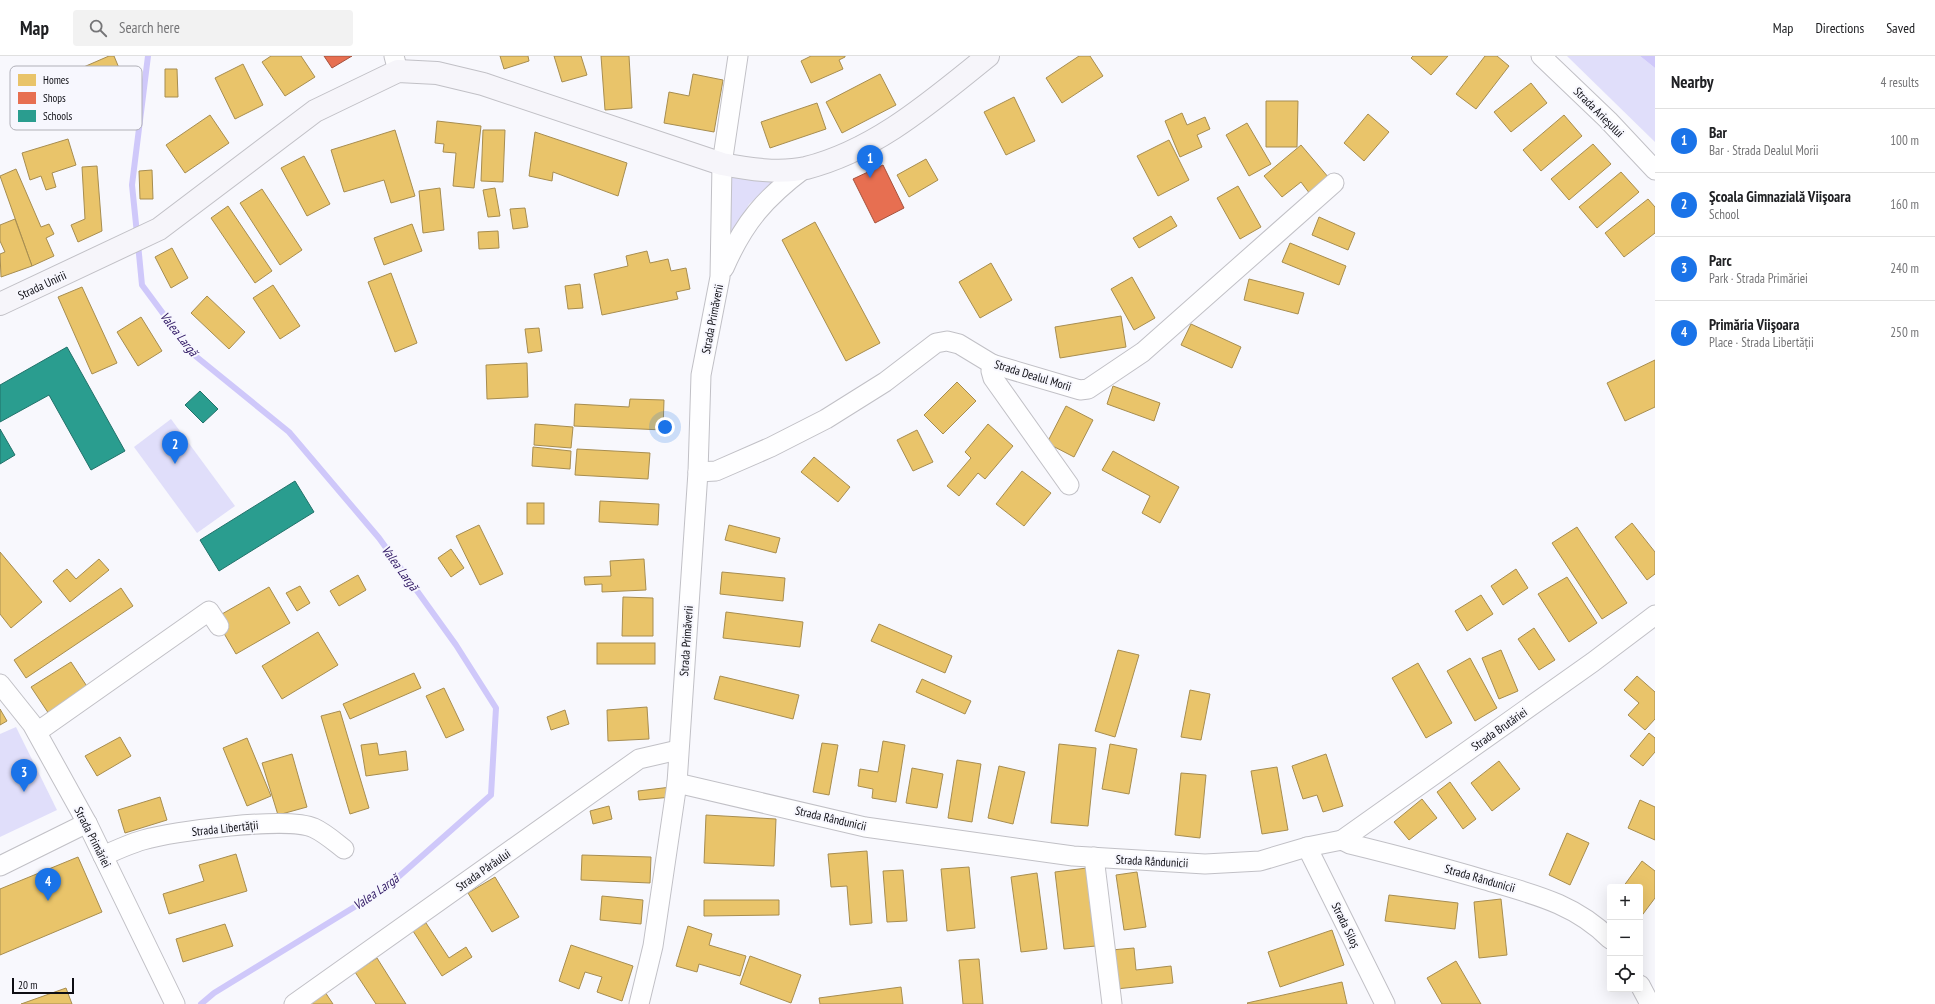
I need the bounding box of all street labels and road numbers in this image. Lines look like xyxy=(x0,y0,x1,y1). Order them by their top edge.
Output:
street label: Strada Arieșului xyxy=(1571,84,1627,140)
street label: Strada Unirii xyxy=(15,267,69,303)
street label: Strada Primăverii xyxy=(698,283,726,355)
street label: Strada Dealul Morii xyxy=(993,356,1073,394)
street label: Strada Primăverii xyxy=(676,605,696,677)
street label: Strada Brutăriei xyxy=(1468,704,1530,754)
street label: Strada Rândunicii xyxy=(794,803,868,833)
street label: Strada Primăriei xyxy=(71,804,115,870)
street label: Strada Libertății xyxy=(191,817,259,839)
street label: Strada Pârâului xyxy=(453,846,513,894)
street label: Strada Rândunicii xyxy=(1115,852,1189,870)
street label: Strada Rândunicii xyxy=(1443,861,1517,895)
street label: Strada Siloș xyxy=(1329,900,1363,950)

